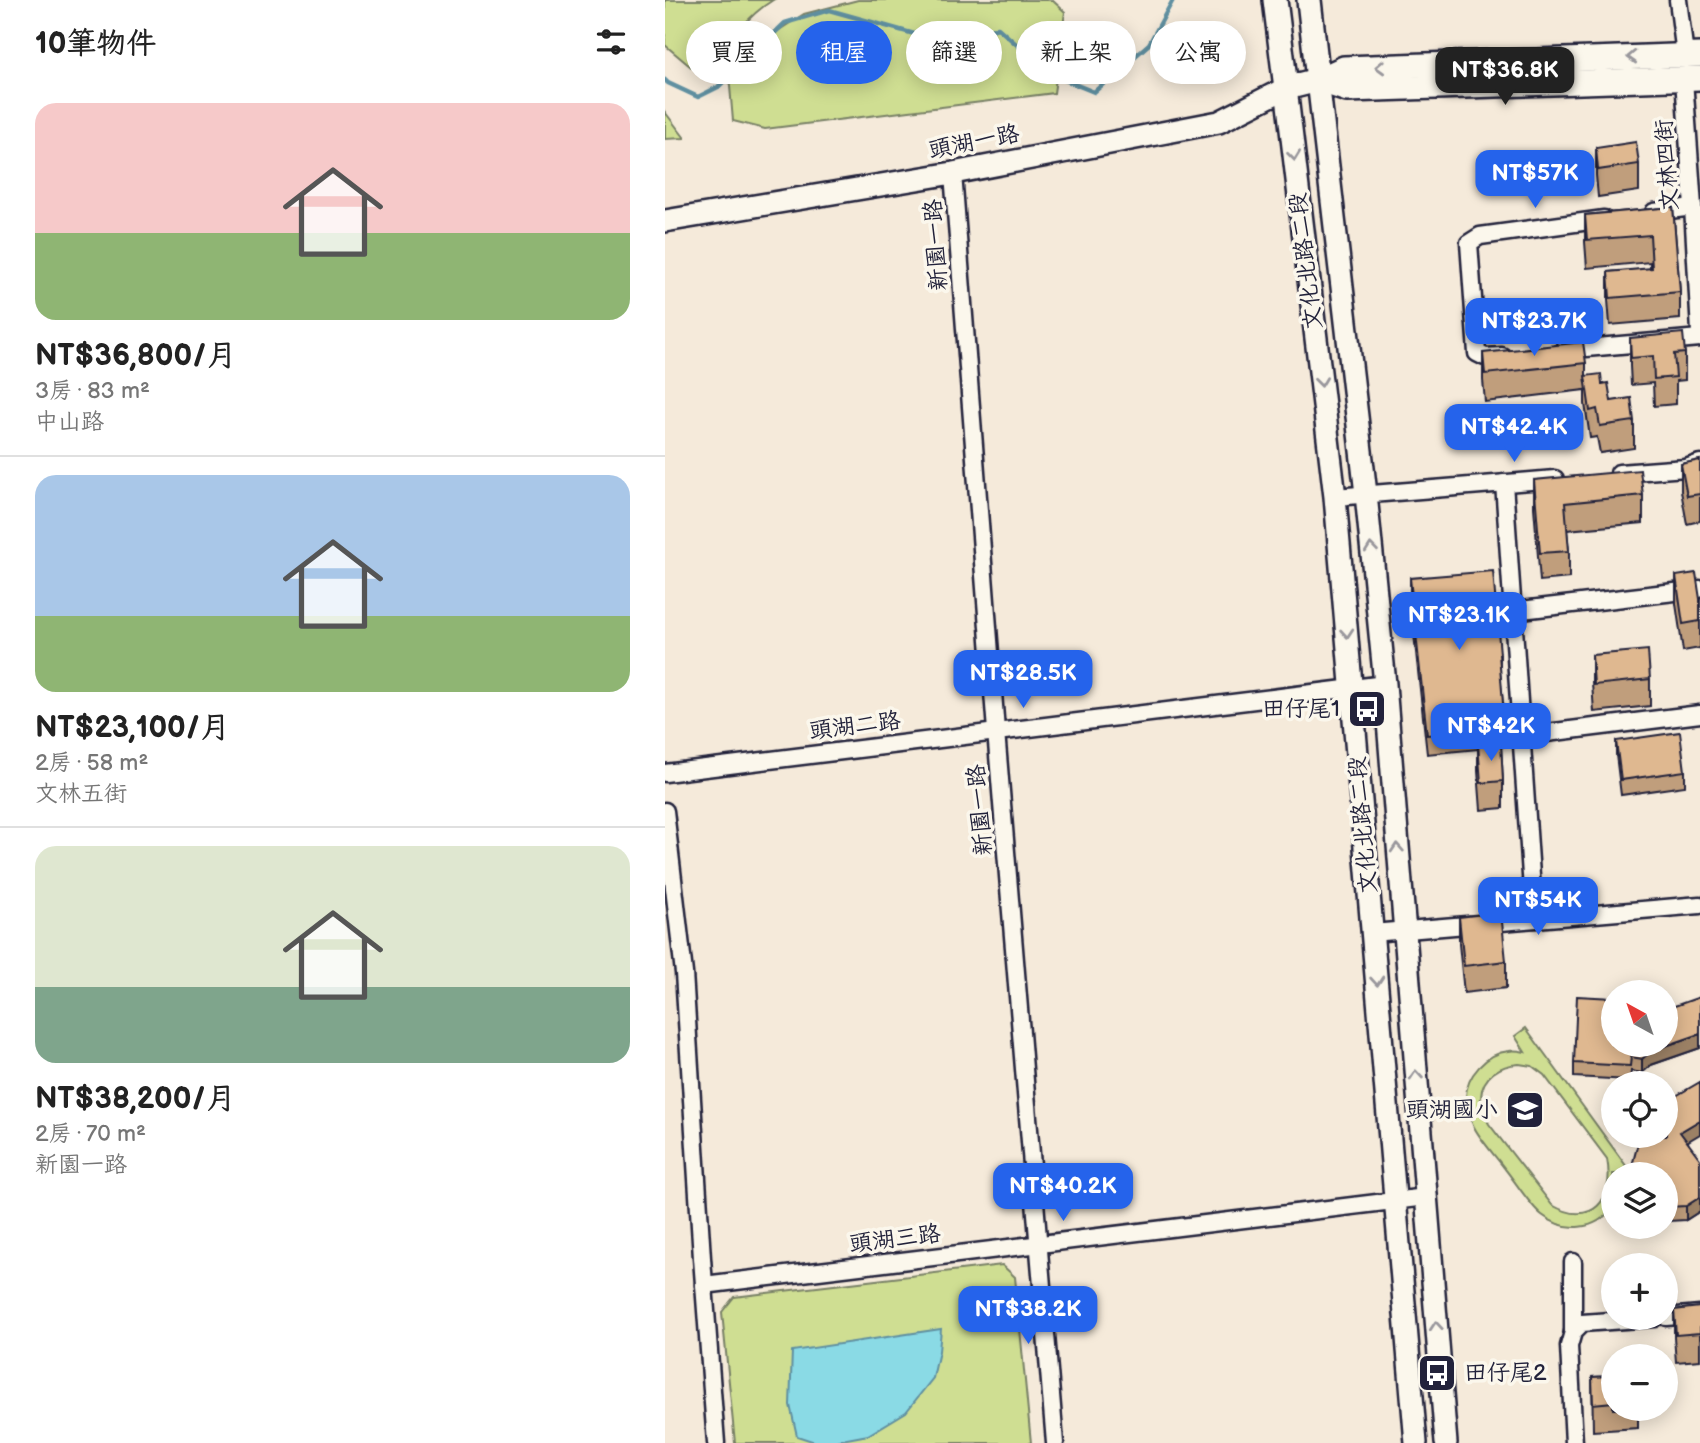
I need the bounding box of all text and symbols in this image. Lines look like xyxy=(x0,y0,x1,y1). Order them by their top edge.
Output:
chip: 買屋 xyxy=(686,21,782,84)
chip: 租屋 xyxy=(796,21,892,84)
chip: 篩選 xyxy=(906,21,1002,84)
chip: 新上架 xyxy=(1016,21,1136,84)
chip: 公寓 xyxy=(1150,21,1246,84)
icon: filters xyxy=(592,23,630,61)
text: 10筆物件 xyxy=(35,26,156,62)
pin: NT$36.8K xyxy=(1433,48,1577,107)
one-way arrow xyxy=(1626,50,1637,65)
text: NT$36.8K xyxy=(1451,56,1559,84)
one-way arrow xyxy=(1374,59,1385,74)
street label: 文林四街 xyxy=(1650,118,1684,212)
street label: 頭湖一路 xyxy=(926,119,1022,165)
icon: home xyxy=(270,149,396,275)
one-way arrow xyxy=(1286,150,1301,162)
pin: NT$57K xyxy=(1478,150,1592,210)
text: NT$57K xyxy=(1491,159,1579,187)
street label: 文化北路二段 xyxy=(1284,191,1328,331)
street label: 新園一路 xyxy=(919,198,953,292)
pin: NT$23.7K xyxy=(1462,298,1606,358)
text: NT$23.7K xyxy=(1481,307,1587,335)
text: NT$36,800/月 xyxy=(35,338,236,374)
one-way arrow xyxy=(1313,376,1328,388)
text: 3房 · 83 m² xyxy=(35,377,150,405)
pin: NT$42.4K xyxy=(1442,405,1586,464)
text: 中山路 xyxy=(35,408,104,436)
text: NT$42.4K xyxy=(1460,413,1568,441)
icon: home xyxy=(270,521,396,647)
one-way arrow xyxy=(1364,543,1379,554)
pin: NT$23.1K xyxy=(1387,592,1531,652)
text: NT$23.1K xyxy=(1408,601,1510,629)
one-way arrow xyxy=(1339,627,1354,638)
pin: NT$28.5K xyxy=(951,650,1095,710)
text: NT$28.5K xyxy=(969,659,1077,687)
bus stop icon: 田仔尾1 xyxy=(1346,688,1388,730)
place label: 田仔尾1 xyxy=(1262,695,1340,723)
pin: NT$42K xyxy=(1434,704,1548,763)
street label: 頭湖二路 xyxy=(808,706,902,746)
text: NT$23,100/月 xyxy=(35,710,230,746)
text: NT$42K xyxy=(1447,712,1535,740)
text: 2房 · 58 m² xyxy=(35,749,148,777)
street label: 文化北路二段 xyxy=(1343,755,1383,895)
street label: 新園一路 xyxy=(962,763,998,857)
text: 文林五街 xyxy=(35,780,127,808)
one-way arrow xyxy=(1390,842,1405,853)
pin: NT$54K xyxy=(1481,878,1595,937)
text: NT$54K xyxy=(1494,886,1582,914)
icon: home xyxy=(270,892,396,1018)
one-way arrow xyxy=(1369,976,1384,987)
north arrow xyxy=(1601,980,1678,1057)
map controls xyxy=(1601,980,1678,1421)
one-way arrow xyxy=(1409,1069,1424,1080)
button: locate xyxy=(1601,1071,1678,1148)
text: NT$38,200/月 xyxy=(35,1081,236,1117)
school or university icon: 頭湖國小 xyxy=(1504,1089,1546,1131)
place label: 頭湖國小 xyxy=(1406,1096,1498,1124)
text: 2房 · 70 m² xyxy=(35,1120,146,1148)
text: 新園一路 xyxy=(35,1151,127,1179)
button: layers xyxy=(1601,1162,1678,1239)
pin: NT$40.2K xyxy=(991,1164,1135,1223)
text: NT$40.2K xyxy=(1009,1172,1117,1200)
street label: 頭湖三路 xyxy=(848,1219,942,1259)
button: + xyxy=(1601,1253,1678,1330)
pin: NT$38.2K xyxy=(956,1286,1100,1346)
text: NT$38.2K xyxy=(974,1295,1082,1323)
one-way arrow xyxy=(1429,1320,1444,1331)
button: − xyxy=(1601,1344,1678,1421)
bus stop icon: 田仔尾2 xyxy=(1416,1352,1458,1394)
place label: 田仔尾2 xyxy=(1464,1359,1547,1387)

